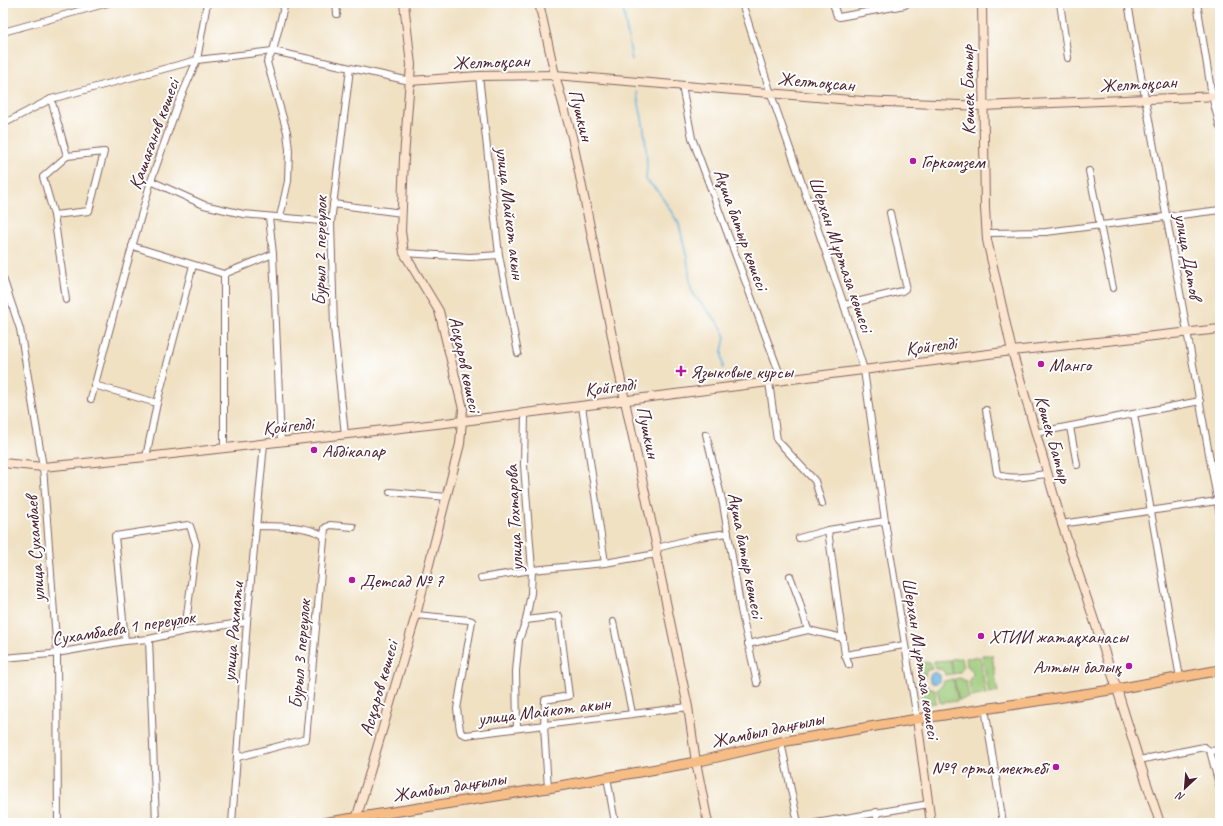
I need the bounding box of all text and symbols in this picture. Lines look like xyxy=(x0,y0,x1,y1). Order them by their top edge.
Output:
street label: Көшек Батыр xyxy=(955,44,981,135)
street label: Желтоқсан xyxy=(452,49,531,75)
street label: Желтоқсан xyxy=(777,67,857,97)
street label: Желтоқсан xyxy=(1099,70,1178,98)
street label: Қашағанов көшесі xyxy=(123,74,186,193)
street label: Пушкин xyxy=(563,87,599,145)
street label: улица Майкот акын xyxy=(490,144,530,282)
place label: Горкомзем xyxy=(921,150,986,174)
marker: Горкомзем xyxy=(908,156,918,166)
street label: Ақша батыр көшесі xyxy=(708,165,775,296)
street label: Шерхан Мұртаза көшесі xyxy=(803,173,880,338)
street label: Бурыл 2 переулок xyxy=(307,194,333,306)
street label: улица Датов xyxy=(1169,211,1208,305)
street label: Асқаров көшесі xyxy=(443,314,487,417)
street label: Қойгелді xyxy=(904,331,960,361)
place label: Манго xyxy=(1049,353,1093,377)
marker: Манго xyxy=(1036,359,1046,369)
place label: Языковые курсы xyxy=(690,360,795,384)
marker: Языковые курсы xyxy=(675,365,687,377)
street label: Қойгелді xyxy=(583,372,639,402)
street label: Көшек Батыр xyxy=(1029,393,1077,487)
street label: Пушкин xyxy=(631,404,665,461)
street label: Қойгелді xyxy=(262,411,317,441)
place label: Абдiкапар xyxy=(322,439,387,463)
marker: Абдiкапар xyxy=(309,445,319,455)
street label: улица Тохтарова xyxy=(499,463,529,573)
street label: Ақша батыр көшесі xyxy=(722,490,770,622)
street label: улица Сухамбаев xyxy=(19,491,51,603)
place label: Детсад № 7 xyxy=(360,569,445,593)
marker: Детсад № 7 xyxy=(347,575,357,585)
street label: Шерхан Мұртаза көшесі xyxy=(896,576,946,743)
street label: улица Рахмати xyxy=(217,579,249,684)
street label: Бурыл 3 переулок xyxy=(283,597,317,710)
street label: Сухамбаева 1 переулок xyxy=(50,605,198,651)
place label: ХТИИ жатақханасы xyxy=(989,625,1130,649)
marker: ХТИИ жатақханасы xyxy=(976,631,986,641)
street label: Асқаров көшесі xyxy=(354,636,405,738)
place label: Алтын балық xyxy=(1033,655,1122,679)
marker: Алтын балық xyxy=(1124,661,1134,671)
street label: улица Майкот акын xyxy=(475,691,613,731)
street label: Жамбыл даңғылы xyxy=(709,706,827,754)
place label: №9 орта мектебі xyxy=(931,756,1050,780)
marker: №9 орта мектебі xyxy=(1051,762,1061,772)
street label: Жамбыл даңғылы xyxy=(391,766,509,808)
north arrow xyxy=(1165,768,1205,808)
text: N xyxy=(1173,788,1187,805)

